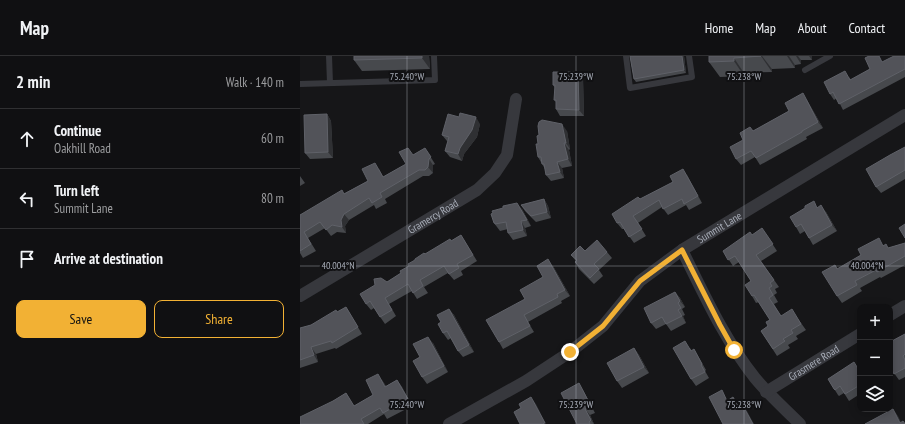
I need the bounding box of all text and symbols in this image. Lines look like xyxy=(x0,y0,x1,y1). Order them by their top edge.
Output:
text: Map xyxy=(20,16,49,40)
text: Home xyxy=(705,19,733,37)
text: Map xyxy=(755,19,776,37)
text: About xyxy=(798,19,827,37)
text: Contact xyxy=(849,19,885,37)
text: 75.240°W xyxy=(390,70,424,83)
text: 75.239°W xyxy=(559,70,593,83)
text: 75.238°W xyxy=(727,70,761,83)
text: 2 min xyxy=(16,71,50,93)
text: Walk · 140 m xyxy=(226,74,284,91)
text: Continue xyxy=(54,121,101,140)
icon: ahead xyxy=(16,128,38,150)
text: 60 m xyxy=(261,130,284,147)
text: Oakhill Road xyxy=(54,140,111,157)
text: Turn left xyxy=(54,181,99,200)
icon: left xyxy=(16,188,38,210)
text: 80 m xyxy=(261,190,284,207)
street label: Gramercy Road xyxy=(405,196,461,237)
text: Summit Lane xyxy=(54,200,113,217)
street label: Summit Lane xyxy=(694,208,745,246)
icon: arrive xyxy=(16,248,38,270)
text: Arrive at destination xyxy=(54,249,163,268)
text: 40.004°N xyxy=(321,259,355,272)
text: 40.004°N xyxy=(850,259,884,272)
button: Save xyxy=(16,300,146,338)
button: Share xyxy=(154,300,284,338)
map controls xyxy=(857,304,893,412)
button: + xyxy=(857,304,893,340)
button: − xyxy=(857,340,893,376)
route start xyxy=(725,341,743,359)
street label: Grasmere Road xyxy=(786,342,842,384)
route end xyxy=(561,343,579,361)
button: layers xyxy=(857,376,893,412)
text: 75.240°W xyxy=(390,398,424,411)
text: 75.239°W xyxy=(559,398,593,411)
text: 75.238°W xyxy=(727,398,761,411)

